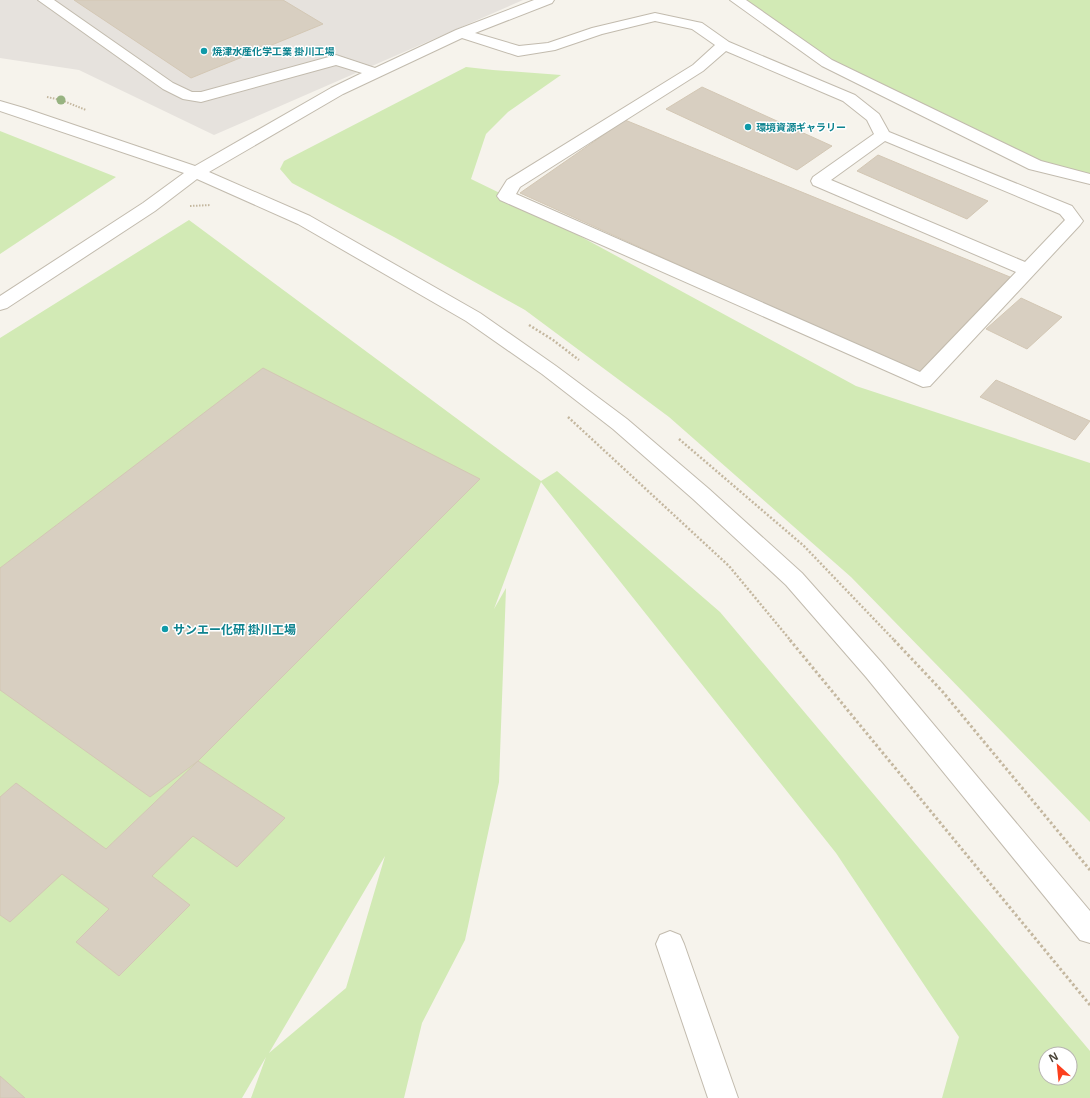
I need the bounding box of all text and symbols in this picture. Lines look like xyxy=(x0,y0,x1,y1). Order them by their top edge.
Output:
place label: 焼津水産化学工業 掛川工場 xyxy=(212,44,335,58)
marker: 焼津水産化学工業 掛川工場 xyxy=(199,46,209,56)
place label: 環境資源ギャラリー xyxy=(756,120,846,134)
marker: 環境資源ギャラリー xyxy=(743,122,753,132)
place label: サンエー化研 掛川工場 xyxy=(173,621,296,638)
marker: サンエー化研 掛川工場 xyxy=(160,624,170,634)
north arrow xyxy=(1038,1046,1078,1086)
text: N xyxy=(1046,1048,1061,1065)

